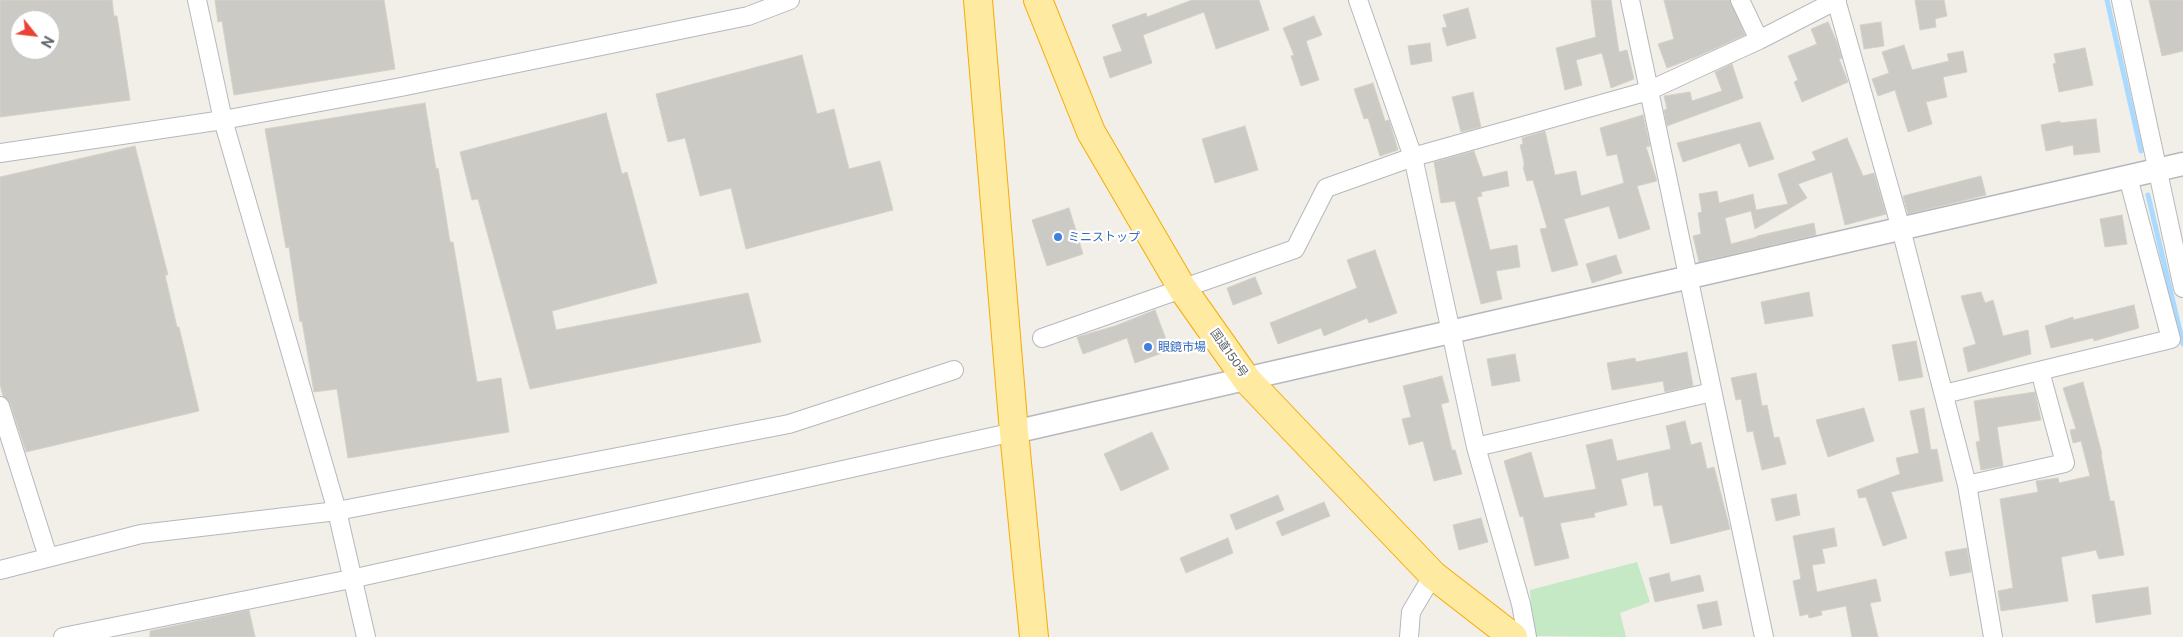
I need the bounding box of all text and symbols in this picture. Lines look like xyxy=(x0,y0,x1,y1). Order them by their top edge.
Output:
north arrow xyxy=(10,10,60,60)
text: N xyxy=(38,33,57,50)
place label: ミニストップ xyxy=(1068,230,1140,244)
marker: ミニストップ xyxy=(1052,231,1064,243)
street label: 国道150号 xyxy=(1207,326,1251,380)
place label: 眼鏡市場 xyxy=(1158,340,1206,354)
marker: 眼鏡市場 xyxy=(1142,341,1154,353)

